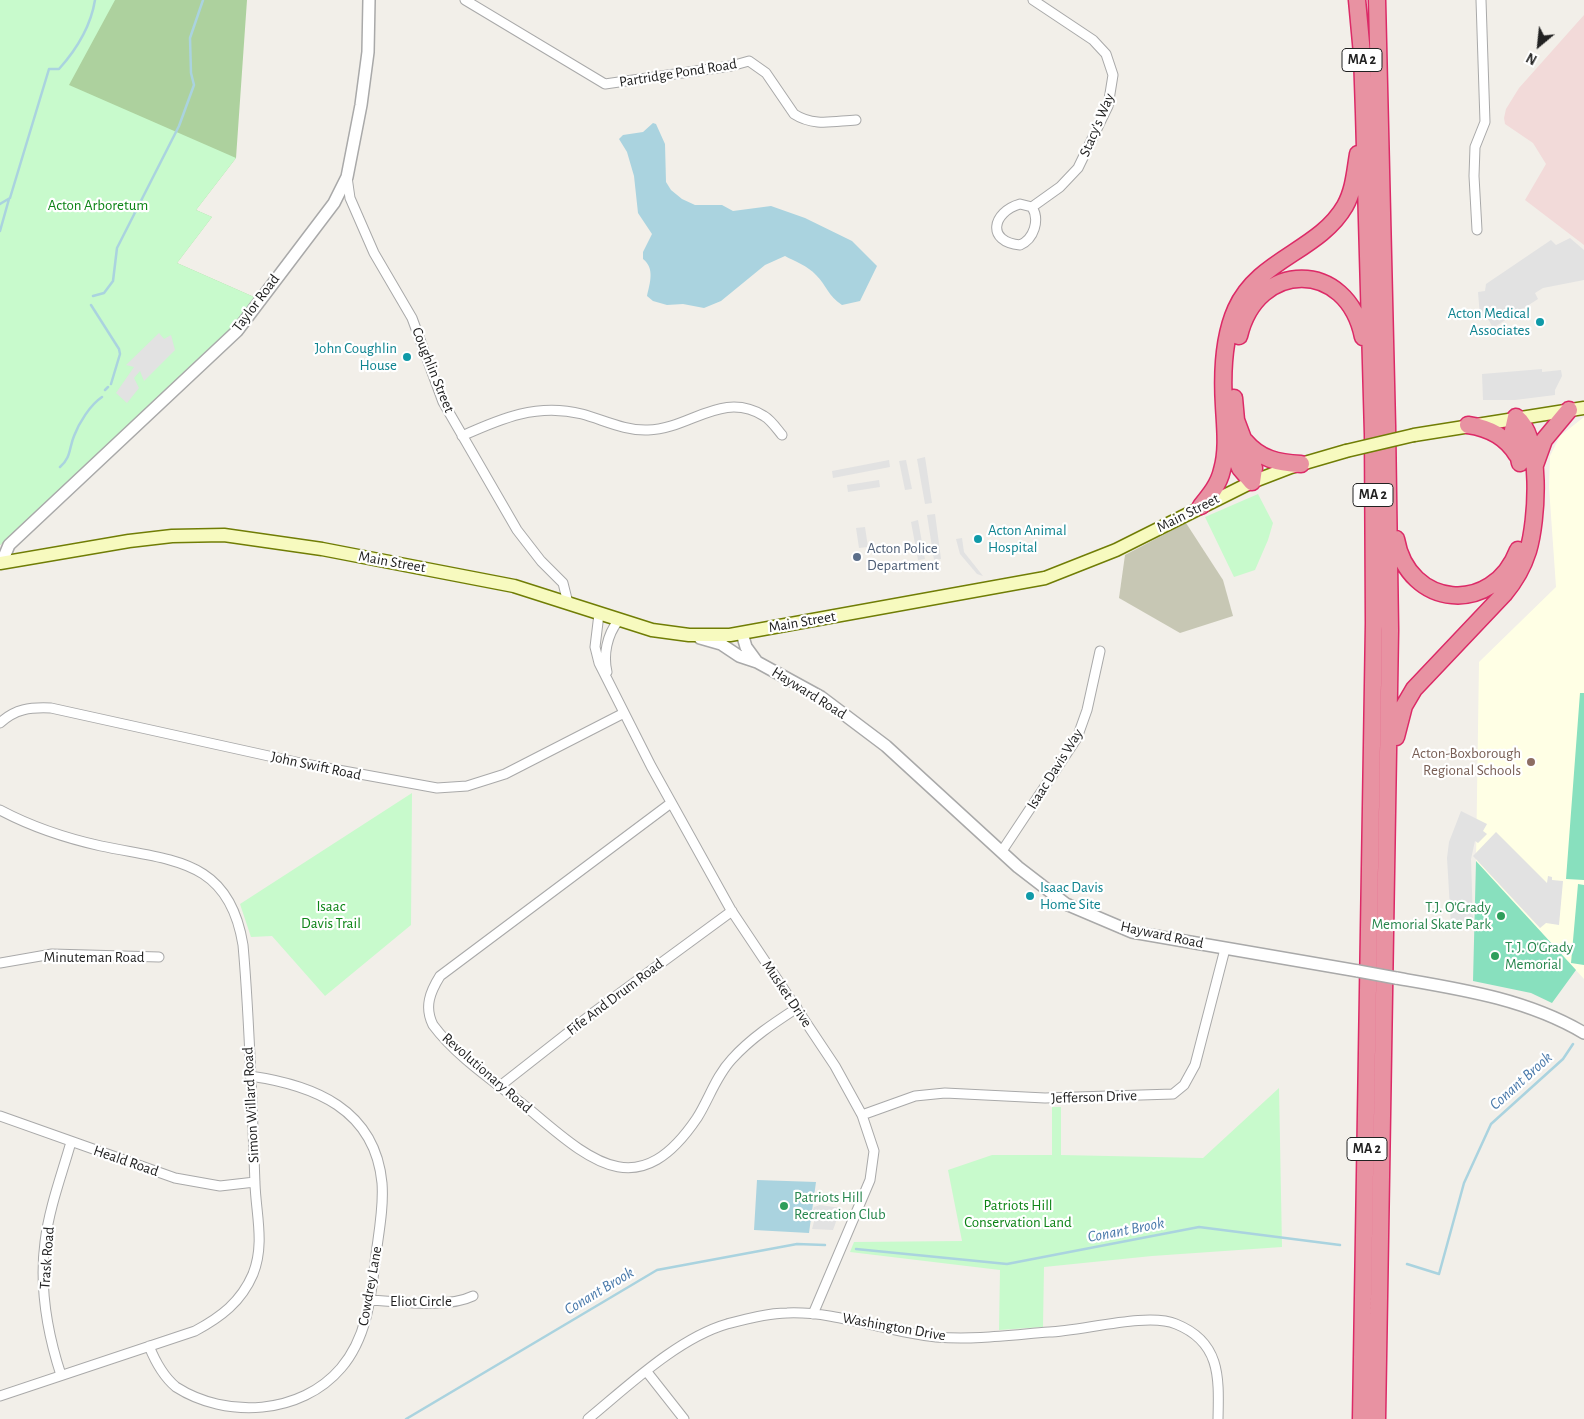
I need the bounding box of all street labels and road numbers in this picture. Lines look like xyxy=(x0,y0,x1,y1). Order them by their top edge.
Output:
road number: MA 2 xyxy=(1342,48,1382,72)
street label: Partridge Pond Road xyxy=(618,55,738,91)
street label: Stacy's Way xyxy=(1076,91,1118,159)
street label: Taylor Road xyxy=(228,271,284,335)
street label: Coughlin Street xyxy=(408,325,458,415)
road number: MA 2 xyxy=(1353,484,1393,506)
street label: Main Street xyxy=(1154,490,1222,536)
street label: Main Street xyxy=(357,547,427,577)
street label: Main Street xyxy=(767,607,837,637)
street label: Hayward Road xyxy=(768,663,850,723)
street label: Isaac Davis Way xyxy=(1023,725,1087,813)
street label: John Swift Road xyxy=(269,748,363,784)
street label: Hayward Road xyxy=(1119,917,1205,953)
street label: Minuteman Road xyxy=(43,948,145,966)
street label: Fife And Drum Road xyxy=(563,955,667,1039)
street label: Musket Drive xyxy=(758,957,816,1031)
street label: Revolutionary Road xyxy=(438,1029,536,1117)
street label: Simon Willard Road xyxy=(239,1046,263,1164)
street label: Jefferson Drive xyxy=(1051,1087,1137,1107)
road number: MA 2 xyxy=(1347,1138,1387,1160)
street label: Heald Road xyxy=(91,1141,161,1181)
street label: Trask Road xyxy=(36,1226,58,1290)
street label: Cowdrey Lane xyxy=(354,1245,386,1327)
street label: Eliot Circle xyxy=(390,1292,452,1310)
street label: Washington Drive xyxy=(841,1309,947,1345)

